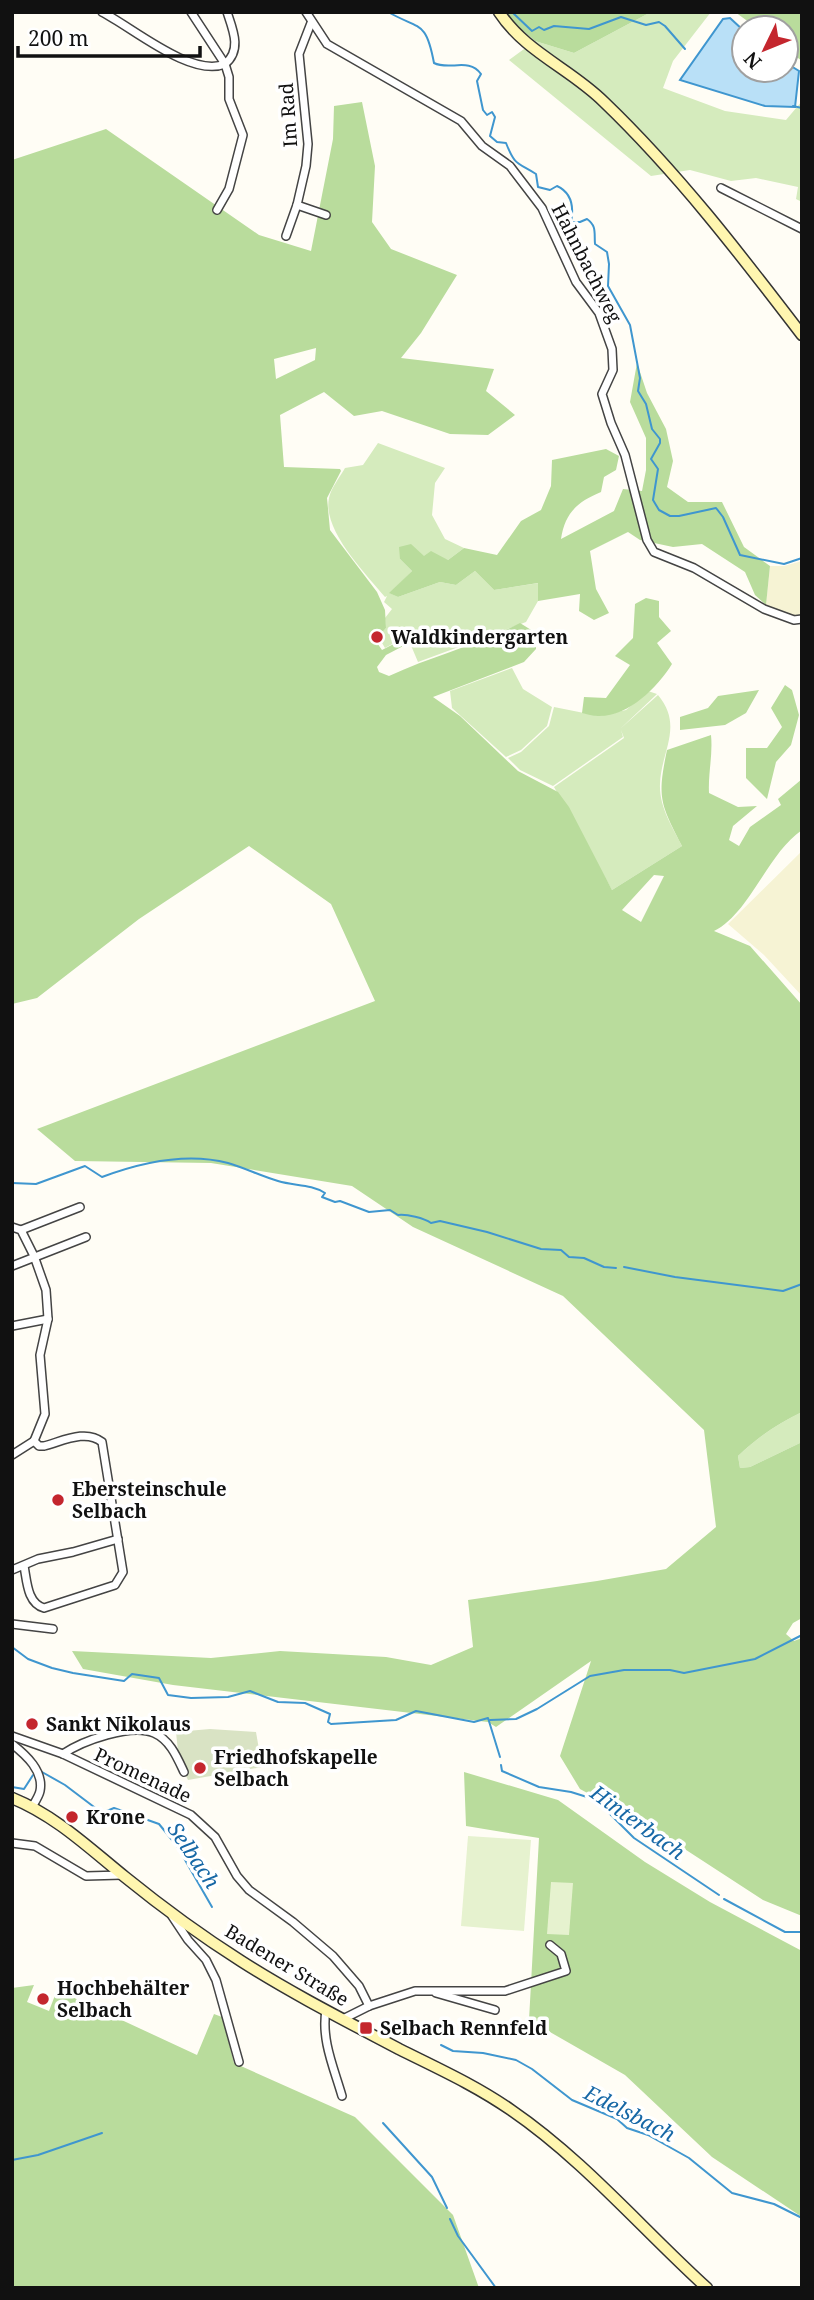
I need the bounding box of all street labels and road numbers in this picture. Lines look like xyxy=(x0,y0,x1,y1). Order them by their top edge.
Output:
street label: Im Rad xyxy=(273,81,303,148)
street label: Hahnbachweg xyxy=(546,199,628,327)
street label: Promenade xyxy=(90,1741,196,1809)
street label: Badener Straße xyxy=(220,1918,354,2012)

